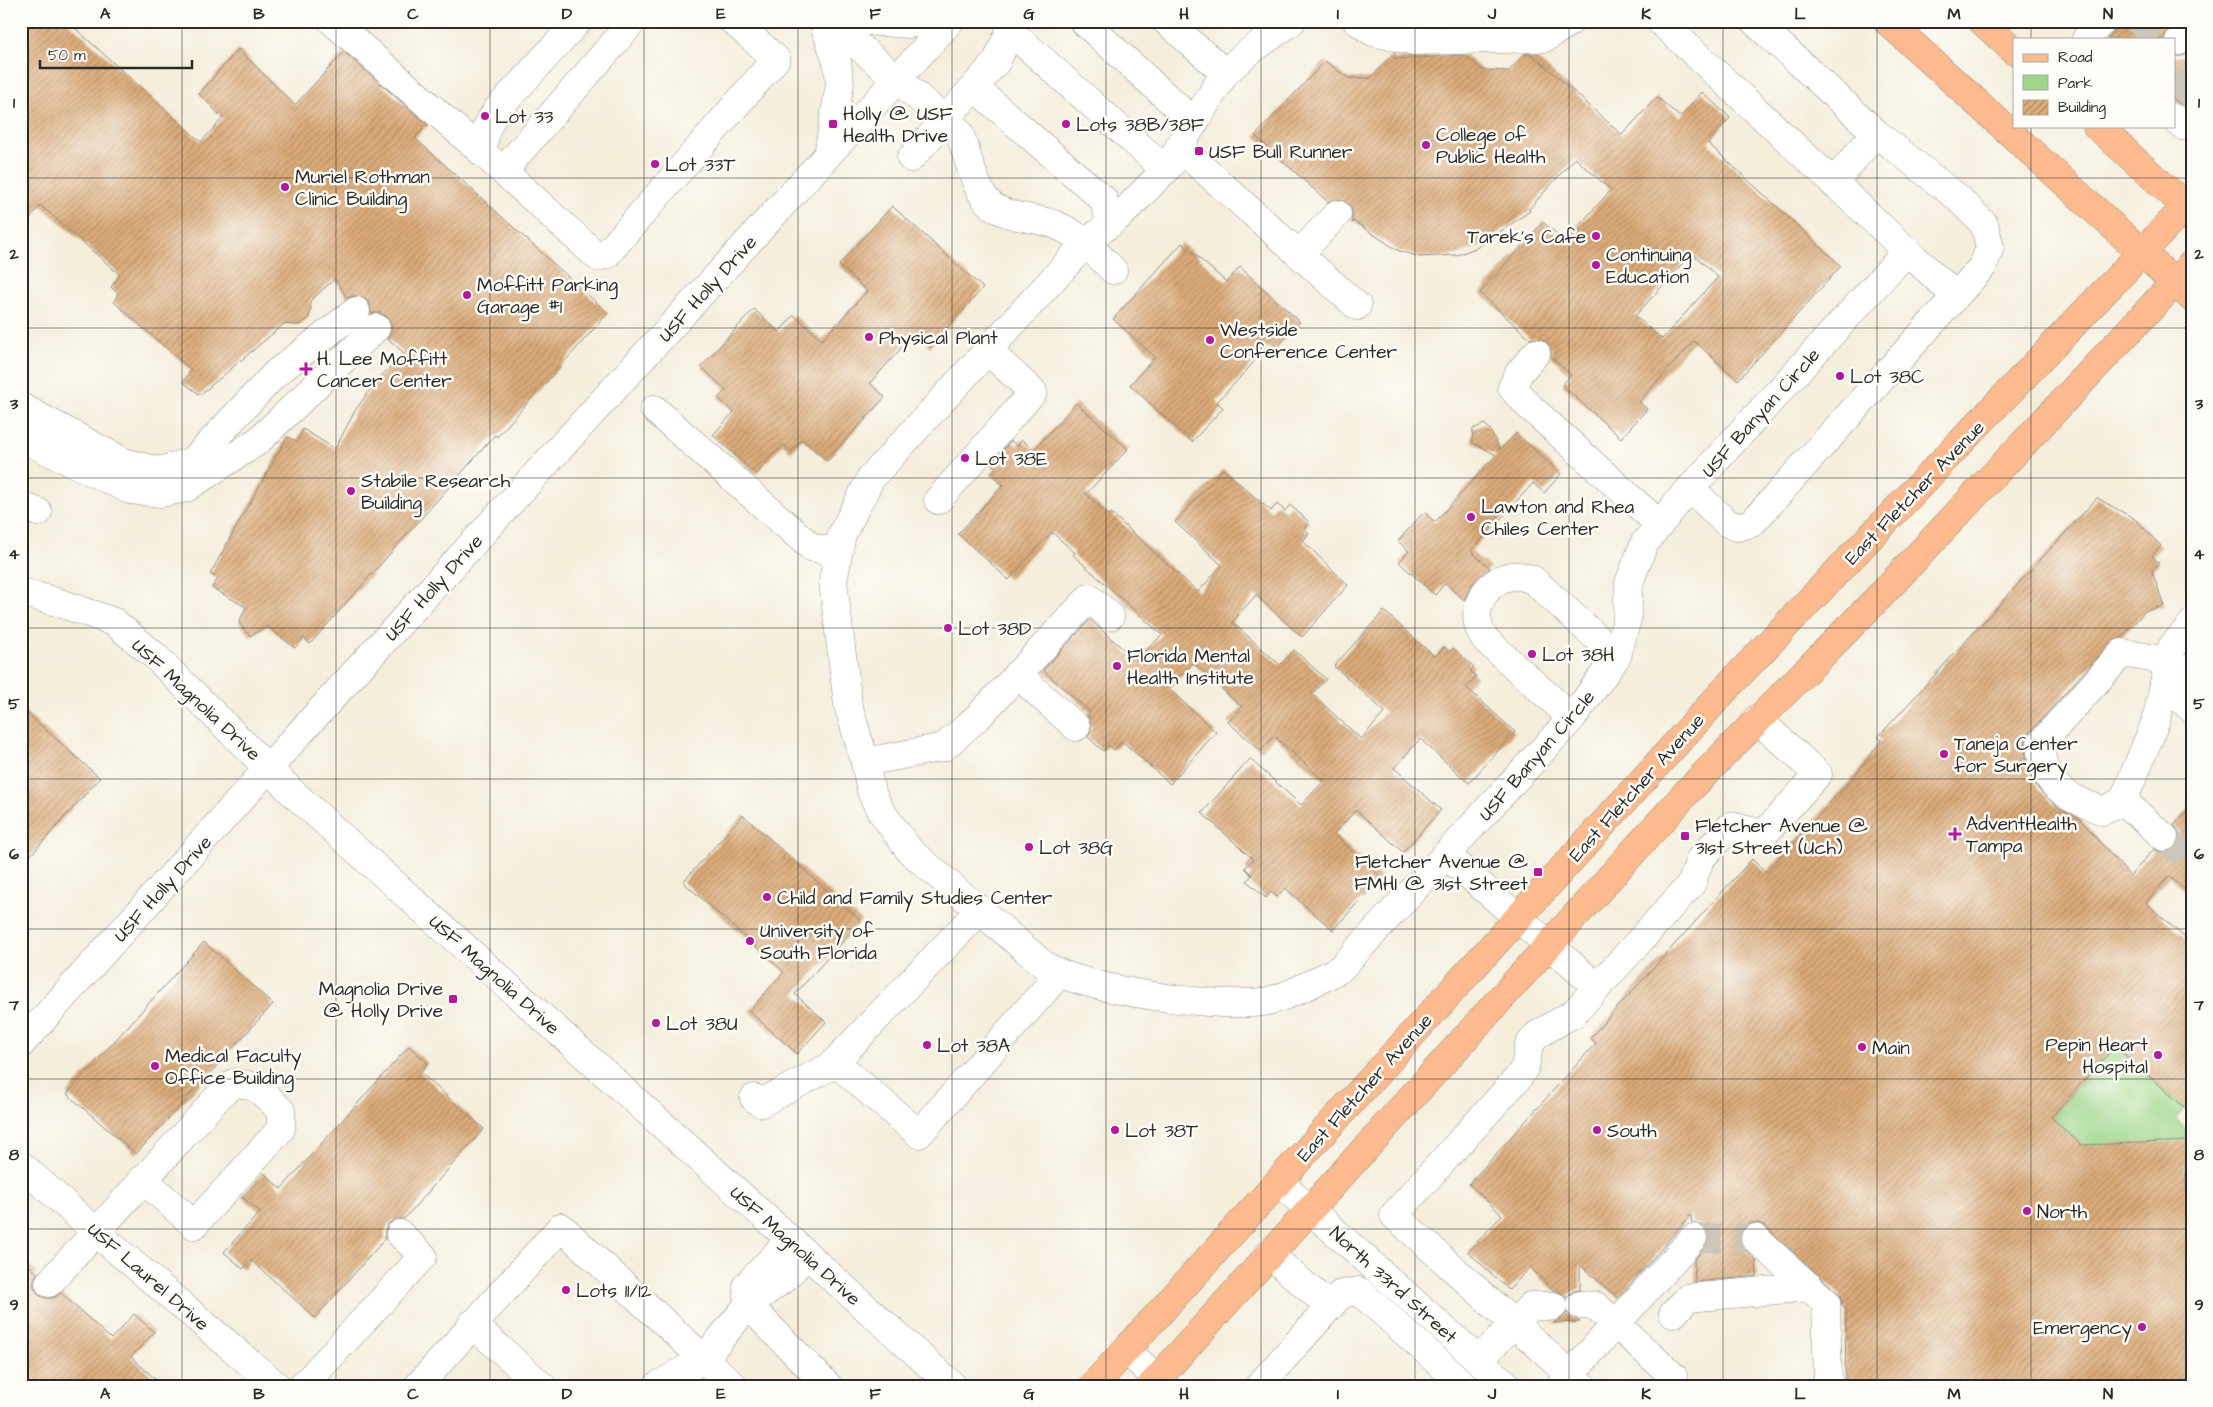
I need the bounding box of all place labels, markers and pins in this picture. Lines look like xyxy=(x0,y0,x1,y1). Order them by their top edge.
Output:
place label: Holly @ USF Health Drive xyxy=(843,101,953,150)
place label: Lot 33 xyxy=(495,104,554,131)
marker: Lot 33 xyxy=(479,110,491,122)
place label: Lots 38B/38F xyxy=(1076,112,1204,139)
marker: Holly @ USF Health Drive xyxy=(827,118,839,130)
marker: Lots 38B/38F xyxy=(1060,118,1072,130)
place label: College of Public Health xyxy=(1436,122,1546,171)
place label: USF Bull Runner xyxy=(1209,139,1353,166)
marker: College of Public Health xyxy=(1420,139,1432,151)
marker: USF Bull Runner xyxy=(1193,145,1205,157)
place label: Lot 33T xyxy=(665,152,735,179)
marker: Lot 33T xyxy=(649,158,661,170)
place label: Muriel Rothman Clinic Building xyxy=(295,164,430,214)
marker: Muriel Rothman Clinic Building xyxy=(279,181,291,193)
place label: Tarek's Cafe xyxy=(1467,224,1586,251)
marker: Tarek's Cafe xyxy=(1590,230,1602,242)
place label: Continuing Education xyxy=(1606,242,1692,291)
marker: Continuing Education xyxy=(1590,259,1602,271)
place label: Moffitt Parking Garage #1 xyxy=(477,272,618,322)
marker: Moffitt Parking Garage #1 xyxy=(461,289,473,301)
place label: Westside Conference Center xyxy=(1220,317,1398,366)
place label: Physical Plant xyxy=(879,325,998,353)
marker: Physical Plant xyxy=(863,331,875,343)
marker: Westside Conference Center xyxy=(1204,334,1216,346)
place label: H. Lee Moffitt Cancer Center xyxy=(317,346,452,395)
marker: H. Lee Moffitt Cancer Center xyxy=(299,362,313,376)
place label: Lot 38C xyxy=(1850,364,1925,391)
marker: Lot 38C xyxy=(1834,370,1846,382)
place label: Lot 38E xyxy=(975,446,1047,473)
marker: Lot 38E xyxy=(959,452,971,464)
place label: Stabile Research Building xyxy=(361,468,511,518)
marker: Stabile Research Building xyxy=(345,485,357,497)
place label: Lawton and Rhea Chiles Center xyxy=(1481,494,1634,543)
marker: Lawton and Rhea Chiles Center xyxy=(1465,511,1477,523)
place label: Lot 38D xyxy=(958,616,1031,643)
marker: Lot 38D xyxy=(942,622,954,634)
place label: Lot 38H xyxy=(1542,642,1615,669)
place label: Florida Mental Health Institute xyxy=(1127,643,1254,692)
marker: Lot 38H xyxy=(1526,648,1538,660)
marker: Florida Mental Health Institute xyxy=(1111,660,1123,672)
place label: Taneja Center for Surgery xyxy=(1954,731,2078,781)
marker: Taneja Center for Surgery xyxy=(1938,748,1950,760)
place label: AdventHealth Tampa xyxy=(1966,811,2077,860)
place label: Fletcher Avenue @ 31st Street (Uch) xyxy=(1695,813,1868,862)
marker: AdventHealth Tampa xyxy=(1948,827,1962,841)
marker: Fletcher Avenue @ 31st Street (Uch) xyxy=(1679,830,1691,842)
place label: Lot 38G xyxy=(1039,835,1113,862)
marker: Lot 38G xyxy=(1023,841,1035,853)
place label: Fletcher Avenue @ FMHI @ 31st Street xyxy=(1354,849,1528,898)
marker: Fletcher Avenue @ FMHI @ 31st Street xyxy=(1532,866,1544,878)
place label: Child and Family Studies Center xyxy=(777,885,1053,913)
marker: Child and Family Studies Center xyxy=(761,891,773,903)
place label: University of South Florida xyxy=(760,918,877,967)
marker: University of South Florida xyxy=(744,935,756,947)
place label: Magnolia Drive @ Holly Drive xyxy=(319,976,443,1026)
marker: Magnolia Drive @ Holly Drive xyxy=(447,993,459,1005)
place label: Lot 38U xyxy=(666,1011,738,1038)
marker: Lot 38U xyxy=(650,1017,662,1029)
place label: Pepin Heart Hospital xyxy=(2045,1032,2148,1081)
place label: Lot 38A xyxy=(937,1033,1010,1060)
place label: Main xyxy=(1872,1035,1910,1062)
marker: Lot 38A xyxy=(921,1039,933,1051)
marker: Main xyxy=(1856,1041,1868,1053)
place label: Medical Faculty Office Building xyxy=(165,1043,302,1093)
marker: Pepin Heart Hospital xyxy=(2152,1049,2164,1061)
marker: Medical Faculty Office Building xyxy=(149,1060,161,1072)
place label: Lot 38T xyxy=(1125,1118,1198,1145)
place label: South xyxy=(1607,1118,1657,1145)
marker: Lot 38T xyxy=(1109,1124,1121,1136)
marker: South xyxy=(1591,1124,1603,1136)
place label: North xyxy=(2037,1199,2088,1226)
marker: North xyxy=(2021,1205,2033,1217)
place label: Lots 11/12 xyxy=(576,1278,652,1305)
marker: Lots 11/12 xyxy=(560,1284,572,1296)
place label: Emergency xyxy=(2033,1315,2133,1343)
marker: Emergency xyxy=(2136,1321,2148,1333)

